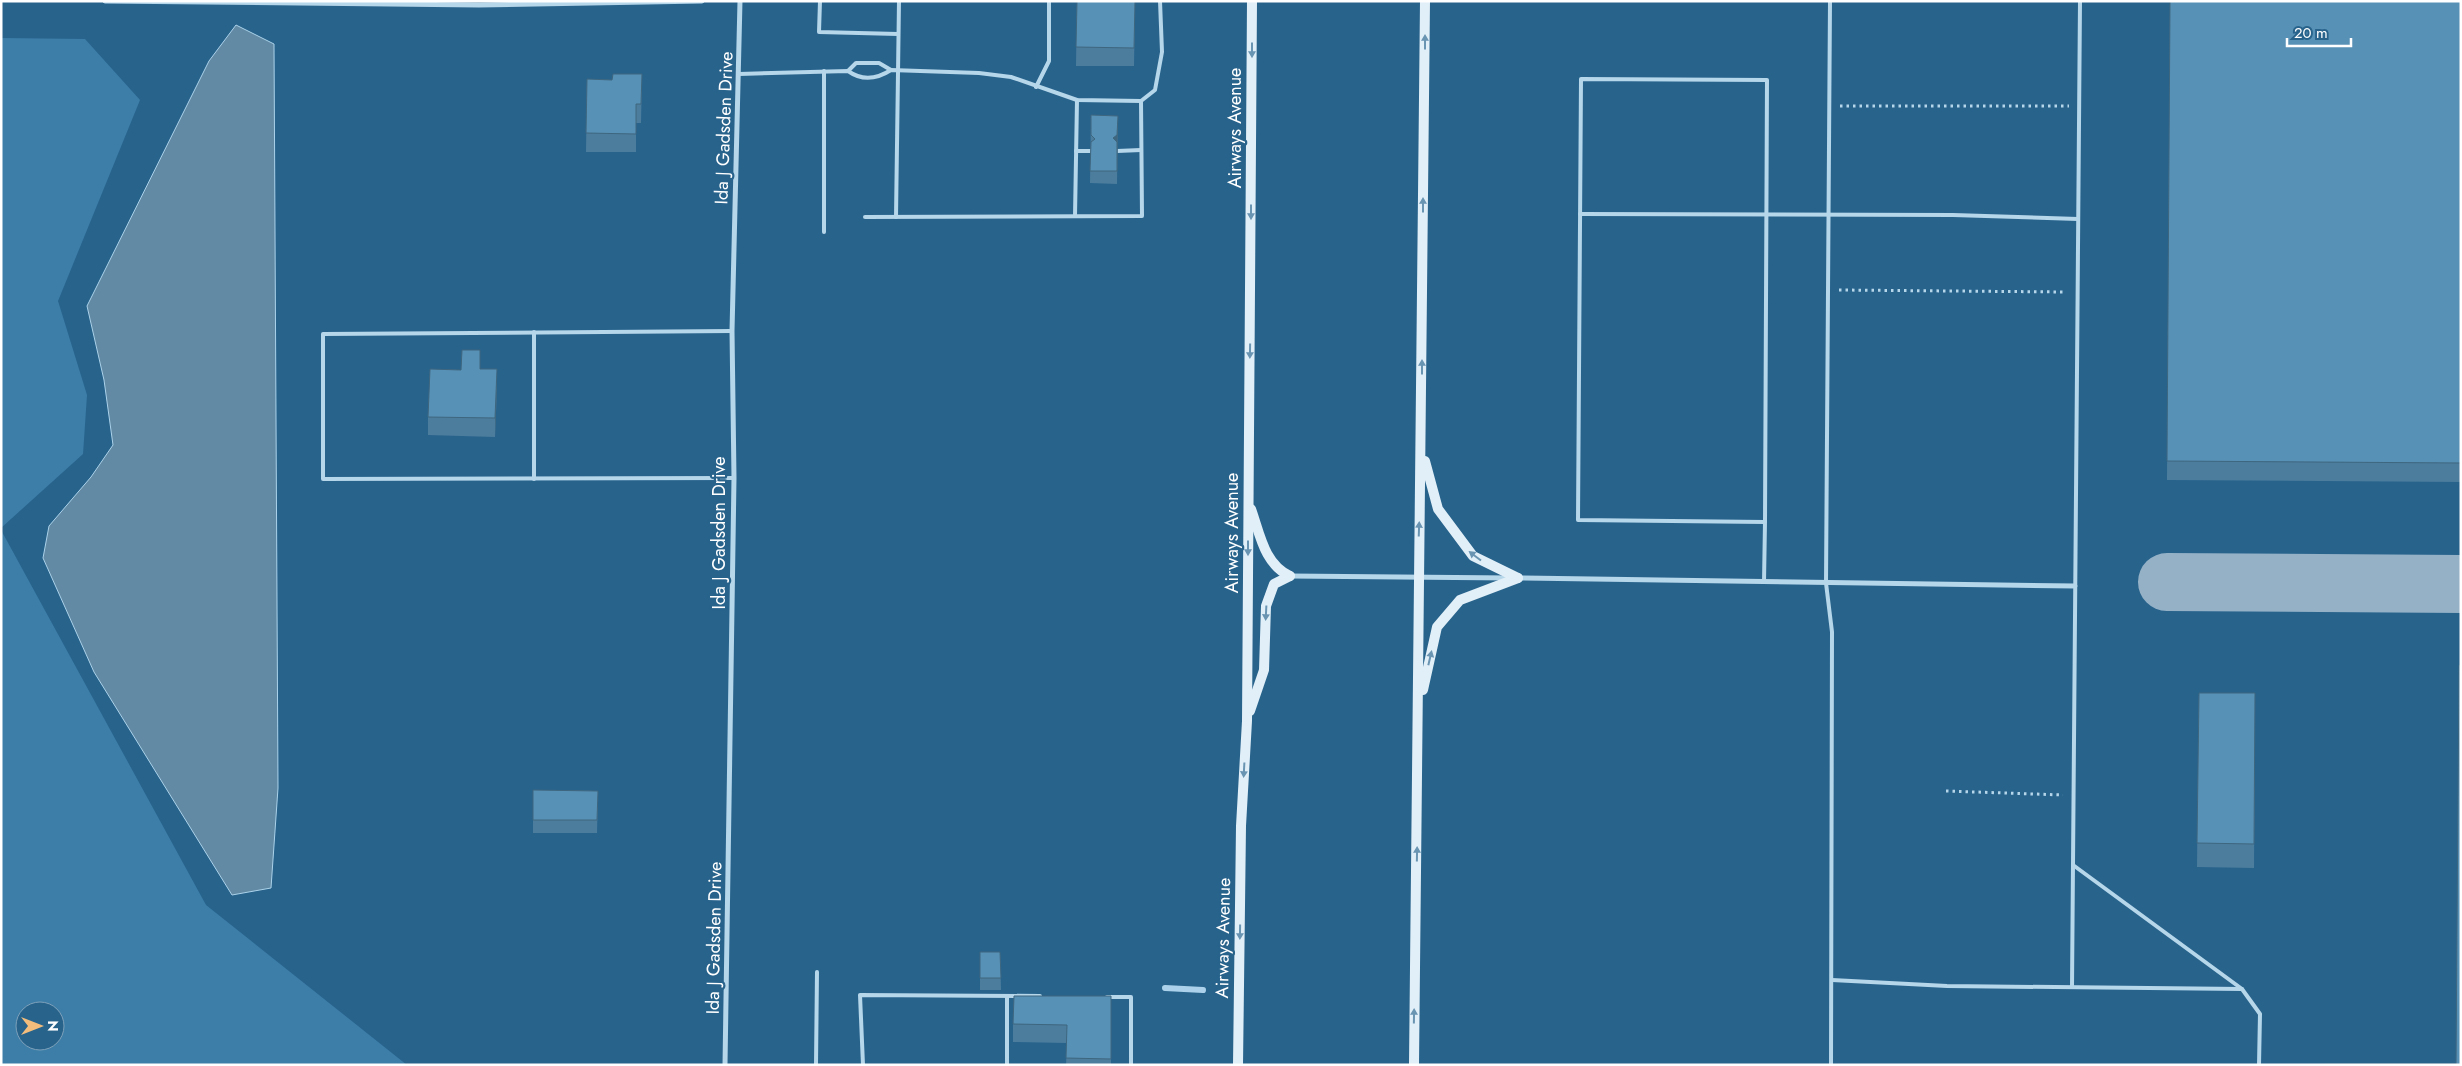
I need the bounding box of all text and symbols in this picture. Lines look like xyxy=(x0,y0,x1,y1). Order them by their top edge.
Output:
scale bar xyxy=(2287,15,2351,47)
text: 20 m xyxy=(2294,22,2328,44)
one-way arrow xyxy=(1421,34,1429,50)
one-way arrow xyxy=(1248,42,1256,58)
street label: Ida J Gadsden Drive xyxy=(708,51,740,205)
street label: Airways Avenue xyxy=(1222,68,1248,188)
one-way arrow xyxy=(1420,196,1428,212)
one-way arrow xyxy=(1247,205,1255,221)
one-way arrow xyxy=(1246,343,1254,359)
one-way arrow xyxy=(1418,359,1426,375)
street label: Ida J Gadsden Drive xyxy=(706,457,732,609)
street label: Airways Avenue xyxy=(1219,473,1245,593)
one-way arrow xyxy=(1415,521,1423,537)
one-way arrow xyxy=(1244,541,1252,557)
one-way arrow xyxy=(1469,550,1482,561)
one-way arrow xyxy=(1261,606,1269,622)
one-way arrow xyxy=(1426,650,1434,665)
one-way arrow xyxy=(1240,762,1248,778)
one-way arrow xyxy=(1413,845,1421,861)
street label: Ida J Gadsden Drive xyxy=(700,861,728,1015)
street label: Airways Avenue xyxy=(1209,877,1237,999)
one-way arrow xyxy=(1235,924,1243,940)
north arrow xyxy=(15,1001,65,1051)
one-way arrow xyxy=(1411,1008,1419,1024)
text: N xyxy=(43,1020,63,1032)

